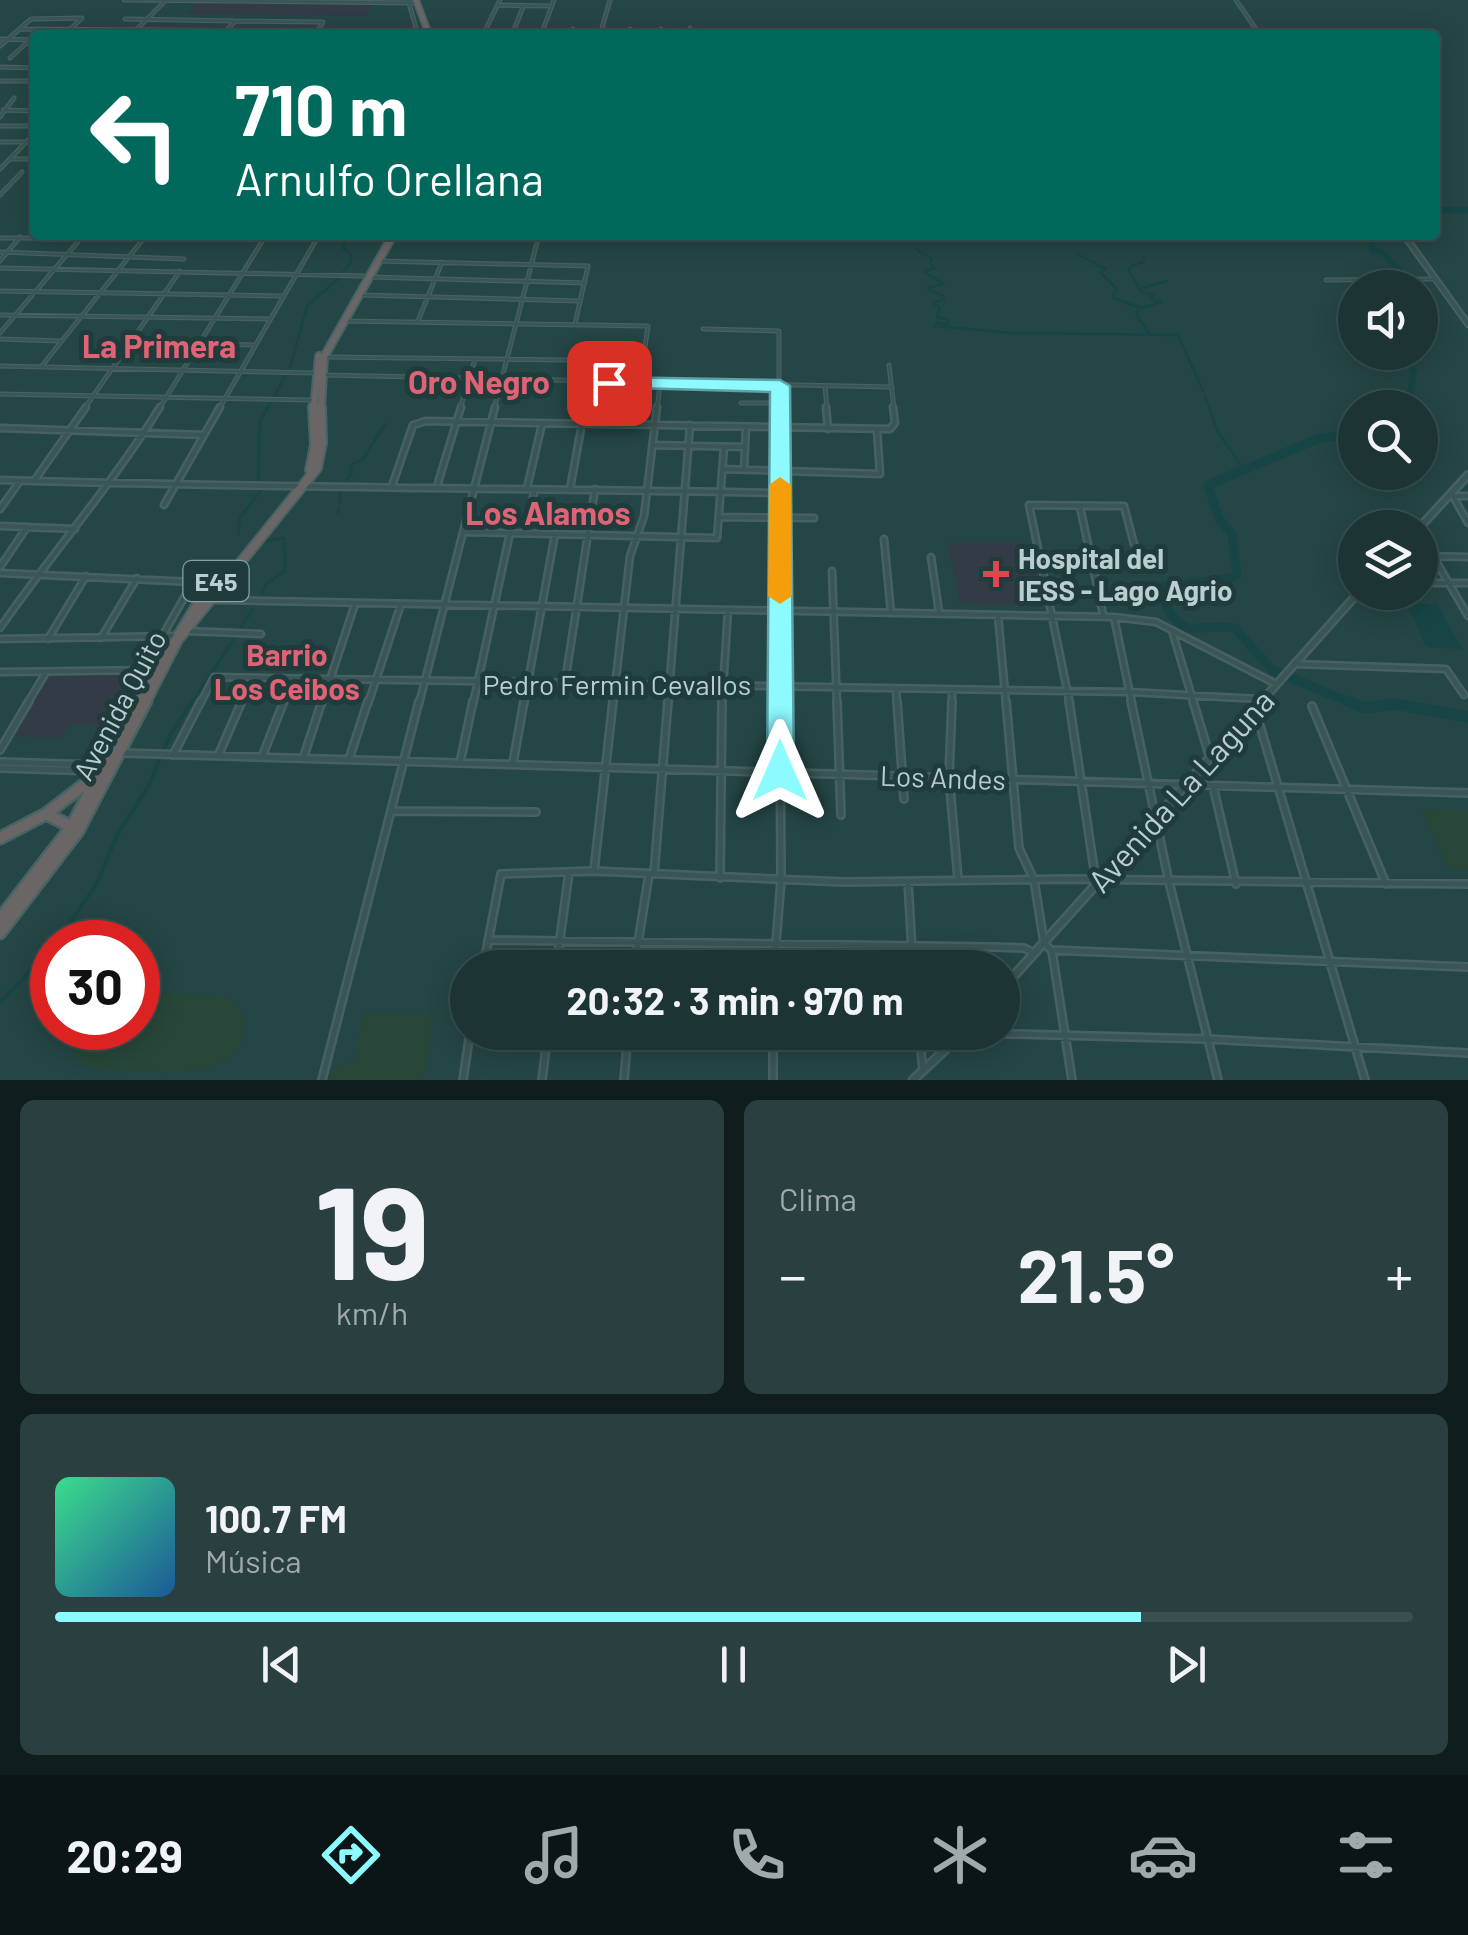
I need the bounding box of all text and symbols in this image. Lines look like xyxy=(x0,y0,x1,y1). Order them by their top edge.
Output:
text: 710 m xyxy=(235,66,407,150)
icon: left xyxy=(70,70,200,200)
text: Arnulfo Orellana xyxy=(235,151,544,205)
map controls xyxy=(1338,270,1438,610)
button: sound xyxy=(1338,270,1438,370)
district label: La Primera xyxy=(82,326,236,364)
pin xyxy=(567,341,652,426)
icon: arrive xyxy=(582,356,637,411)
district label: Oro Negro xyxy=(408,362,550,400)
button: search xyxy=(1338,390,1438,490)
district label: Los Alamos xyxy=(465,493,631,531)
button: layers xyxy=(1338,510,1438,610)
place label: Hospital del IESS - Lago Agrio xyxy=(1018,541,1232,607)
road number: E45 xyxy=(184,561,248,601)
marker: Hospital del IESS - Lago Agrio xyxy=(983,561,1009,587)
street label: Avenida Quito xyxy=(65,624,173,786)
district label: Barrio Los Ceibos xyxy=(214,636,360,706)
street label: Pedro Fermin Cevallos xyxy=(483,667,751,701)
street label: Avenida La Laguna xyxy=(1079,681,1281,899)
position arrow xyxy=(728,719,832,823)
street label: Los Andes xyxy=(880,758,1006,796)
speed limit sign: 30 xyxy=(30,920,160,1050)
text: 20:32 · 3 min · 970 m xyxy=(566,977,904,1023)
text: 19 xyxy=(314,1150,430,1306)
text: Clima xyxy=(779,1179,857,1217)
text: 21.5° xyxy=(1018,1228,1174,1318)
text: − xyxy=(779,1241,807,1307)
text: + xyxy=(1385,1241,1413,1307)
text: km/h xyxy=(336,1293,408,1331)
text: 100.7 FM xyxy=(205,1495,347,1541)
text: Música xyxy=(205,1541,302,1579)
icon: previous xyxy=(254,1637,309,1692)
icon: pause xyxy=(706,1637,761,1692)
icon: next xyxy=(1159,1637,1214,1692)
icon: directions xyxy=(316,1820,386,1890)
icon: music xyxy=(519,1820,589,1890)
icon: phone xyxy=(722,1820,792,1890)
icon: climate xyxy=(925,1820,995,1890)
icon: car xyxy=(1128,1820,1198,1890)
icon: filters xyxy=(1331,1820,1401,1890)
text: 20:29 xyxy=(67,1828,183,1882)

